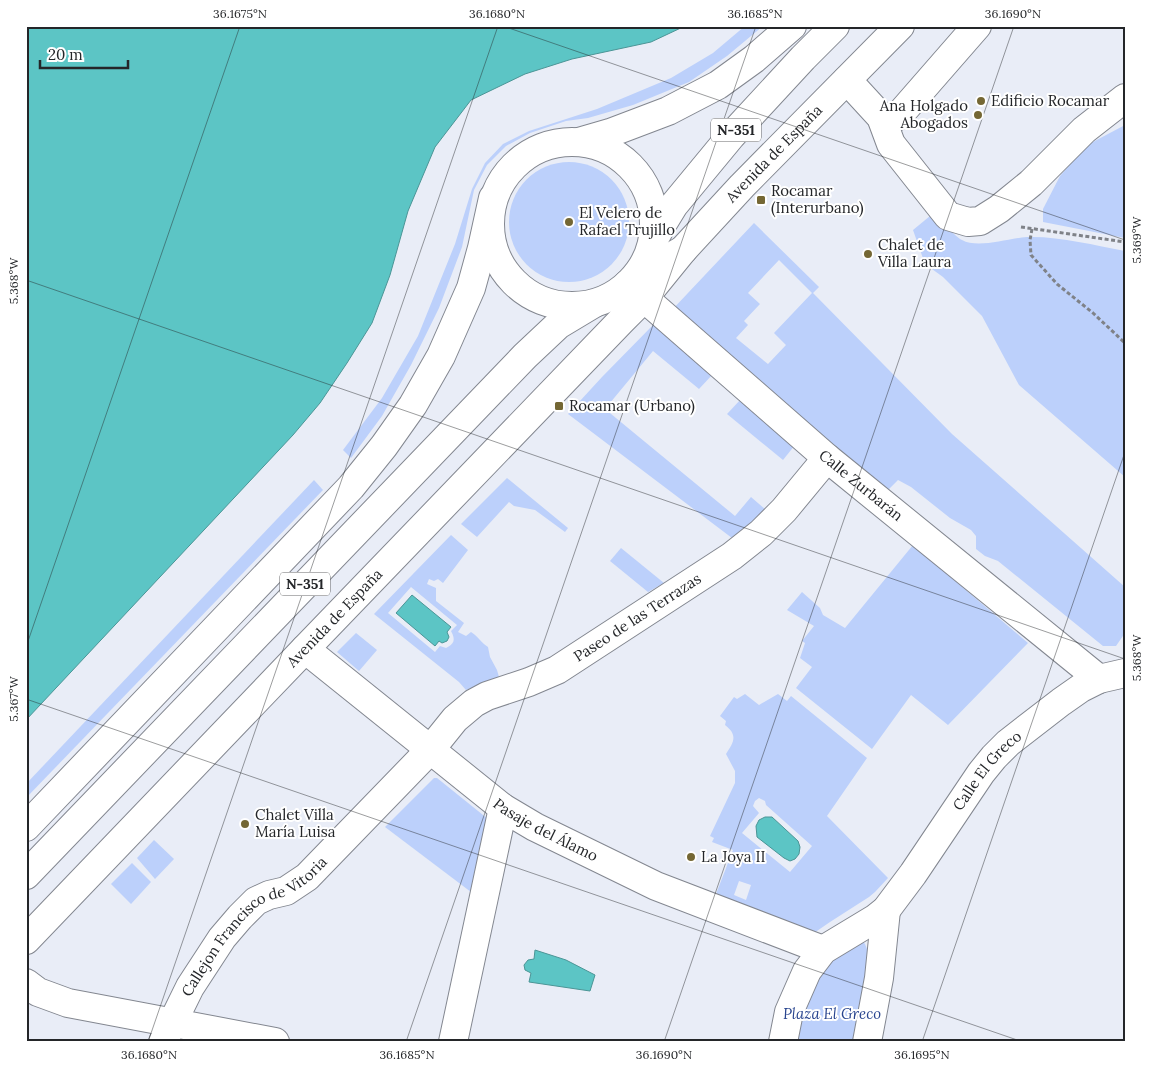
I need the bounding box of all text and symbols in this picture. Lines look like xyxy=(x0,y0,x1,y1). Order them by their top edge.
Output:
text: 36.1675°N xyxy=(213,6,267,21)
text: 36.1680°N xyxy=(469,6,525,21)
text: 36.1685°N xyxy=(727,6,783,21)
text: 36.1690°N xyxy=(985,6,1041,21)
scale bar xyxy=(40,38,128,70)
text: 20 m xyxy=(48,45,83,64)
place label: Edificio Rocamar xyxy=(991,91,1110,110)
marker: Edificio Rocamar xyxy=(975,95,987,107)
place label: Ana Holgado Abogados xyxy=(879,96,968,132)
street label: Avenida de España xyxy=(721,100,826,207)
marker: Ana Holgado Abogados xyxy=(972,109,984,121)
road number: N-351 xyxy=(711,118,761,142)
place label: Rocamar (Interurbano) xyxy=(771,181,864,218)
marker: Rocamar (Interurbano) xyxy=(755,194,767,206)
place label: El Velero de Rafael Trujillo xyxy=(579,203,675,239)
marker: El Velero de Rafael Trujillo xyxy=(563,216,575,228)
text: 5.369°W xyxy=(1129,216,1144,263)
place label: Chalet de Villa Laura xyxy=(877,235,952,271)
marker: Chalet de Villa Laura xyxy=(862,248,874,260)
text: 5.368°W xyxy=(6,257,21,304)
place label: Rocamar (Urbano) xyxy=(569,396,695,416)
marker: Rocamar (Urbano) xyxy=(553,400,565,412)
street label: Calle Zurbarán xyxy=(815,445,907,525)
street label: Avenida de España xyxy=(282,564,386,672)
street label: Paseo de las Terrazas xyxy=(570,569,704,666)
road number: N-351 xyxy=(280,572,330,596)
text: 5.368°W xyxy=(1129,634,1144,681)
text: 5.367°W xyxy=(6,675,21,722)
street label: Calle El Greco xyxy=(948,726,1025,814)
street label: Pasaje del Álamo xyxy=(490,794,601,865)
place label: Chalet Villa María Luisa xyxy=(255,805,336,841)
marker: Chalet Villa María Luisa xyxy=(239,818,251,830)
place label: La Joya II xyxy=(701,847,766,866)
marker: La Joya II xyxy=(685,851,697,863)
street label: Callejon Francisco de Vitoria xyxy=(177,852,331,999)
park label: Plaza El Greco xyxy=(783,1004,881,1023)
text: 36.1680°N xyxy=(121,1047,177,1062)
text: 36.1685°N xyxy=(379,1047,435,1062)
text: 36.1690°N xyxy=(636,1047,692,1062)
text: 36.1695°N xyxy=(894,1047,950,1062)

